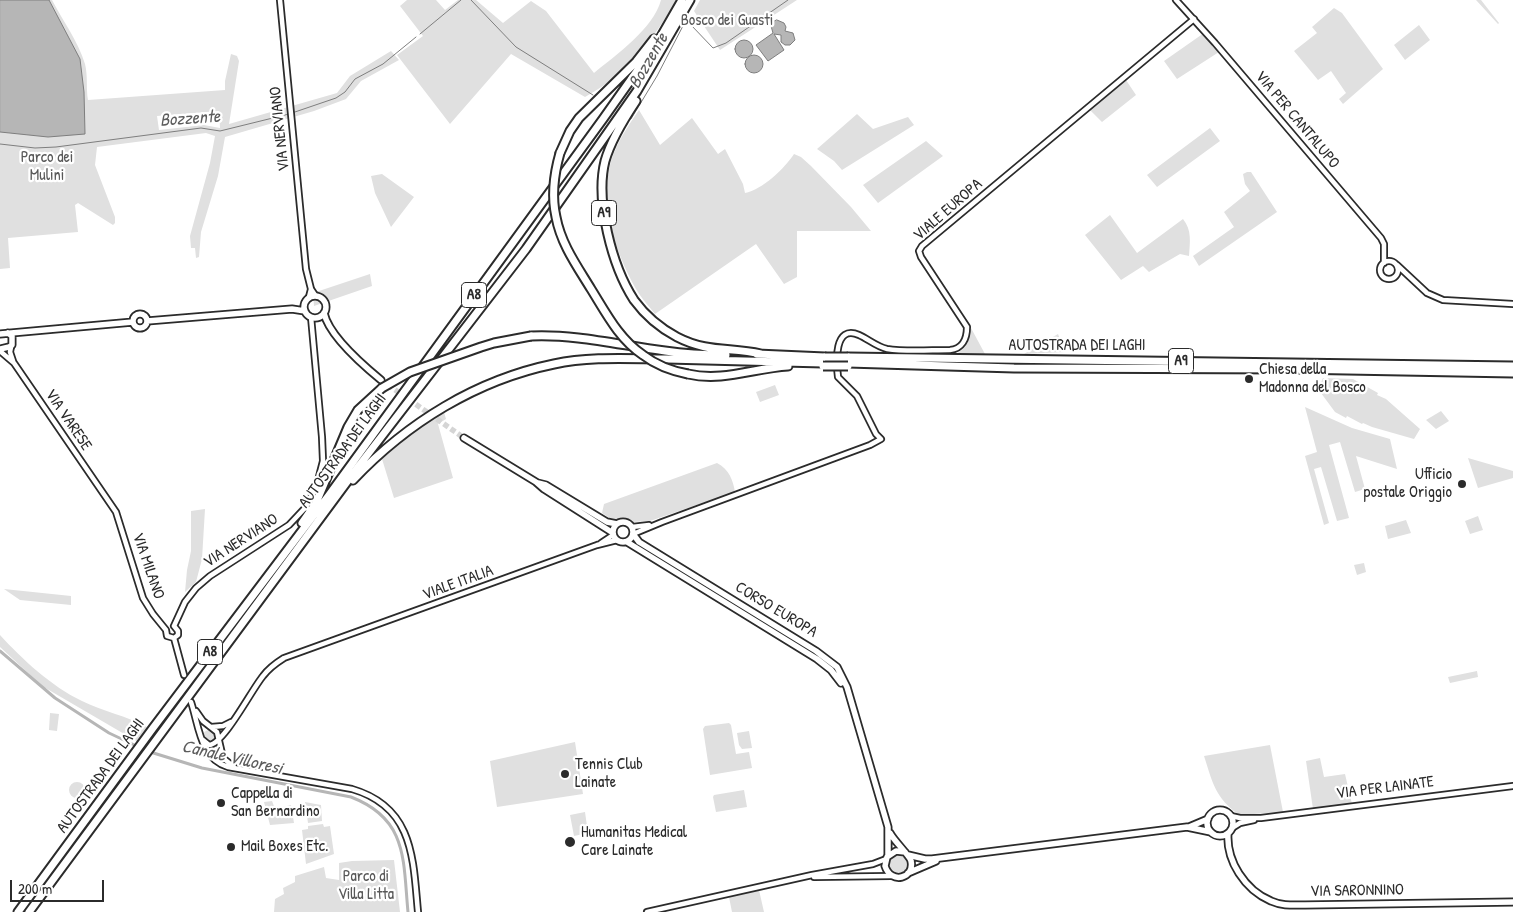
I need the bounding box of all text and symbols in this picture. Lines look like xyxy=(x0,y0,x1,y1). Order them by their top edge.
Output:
park label: Bosco dei Guasti xyxy=(681,11,773,31)
water label: Bozzente xyxy=(625,29,673,93)
street label: VIA PER CANTALUPO xyxy=(1251,67,1343,173)
street label: VIA NERVIANO xyxy=(266,86,294,172)
water label: Bozzente xyxy=(159,106,221,132)
park label: Parco dei Mulini xyxy=(21,148,73,186)
street label: VIALE EUROPA xyxy=(910,175,986,245)
road number: A9 xyxy=(592,200,616,226)
road number: A8 xyxy=(462,282,486,308)
street label: AUTOSTRADA DEI LAGHI xyxy=(1009,336,1145,356)
road number: A9 xyxy=(1168,348,1194,374)
place label: Chiesa della Madonna del Bosco xyxy=(1259,360,1366,398)
marker: Chiesa della Madonna del Bosco xyxy=(1243,373,1255,385)
street label: VIA VARESE xyxy=(41,386,95,454)
street label: AUTOSTRADA DEI LAGHI xyxy=(295,390,391,512)
place label: Ufficio postale Origgio xyxy=(1364,465,1452,503)
marker: Ufficio postale Origgio xyxy=(1456,478,1468,490)
street label: VIA NERVIANO xyxy=(200,510,282,572)
street label: VIA MILANO xyxy=(128,530,168,602)
street label: VIALE ITALIA xyxy=(420,561,496,605)
street label: CORSO EUROPA xyxy=(731,578,821,642)
road number: A8 xyxy=(198,640,222,664)
street label: AUTOSTRADA DEI LAGHI xyxy=(53,715,149,837)
water label: Canale Villoresi xyxy=(180,736,284,780)
place label: Tennis Club Lainate xyxy=(575,755,643,793)
marker: Tennis Club Lainate xyxy=(559,768,571,780)
street label: VIA PER LAINATE xyxy=(1335,772,1435,804)
place label: Cappella di San Bernardino xyxy=(231,784,319,822)
marker: Cappella di San Bernardino xyxy=(215,797,227,809)
place label: Humanitas Medical Care Lainate xyxy=(581,823,687,861)
marker: Humanitas Medical Care Lainate xyxy=(563,835,577,849)
place label: Mail Boxes Etc. xyxy=(241,837,328,857)
marker: Mail Boxes Etc. xyxy=(225,841,237,853)
park label: Parco di Villa Litta xyxy=(338,867,394,905)
scale bar xyxy=(12,870,106,902)
text: 200 m xyxy=(18,878,52,899)
street label: VIA SARONNINO xyxy=(1310,881,1404,901)

